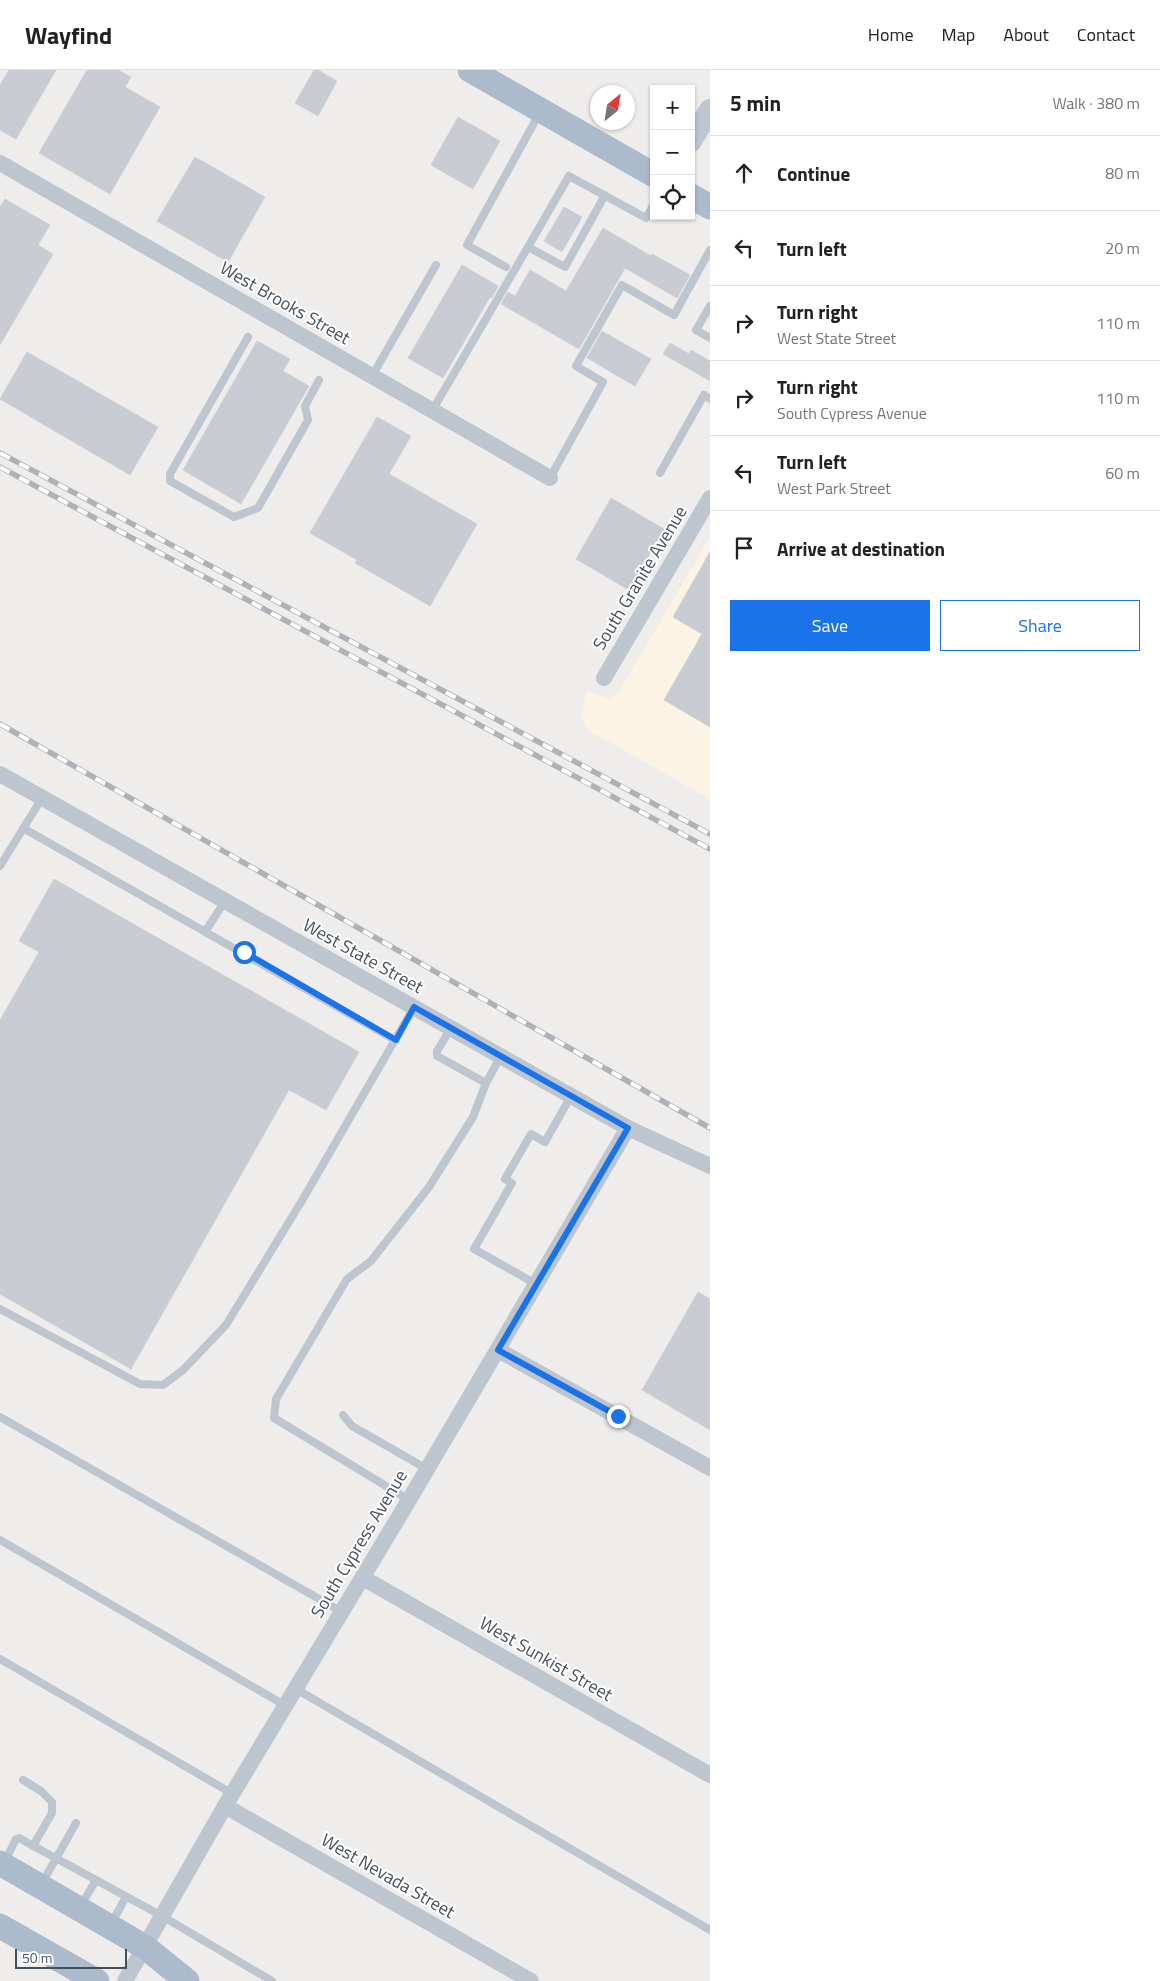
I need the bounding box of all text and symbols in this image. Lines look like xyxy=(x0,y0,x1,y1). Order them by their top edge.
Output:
text: Wayfind xyxy=(25,17,112,53)
text: Home xyxy=(868,21,914,48)
text: Map xyxy=(942,21,975,48)
text: About xyxy=(1003,21,1049,48)
text: Contact xyxy=(1077,21,1135,48)
north arrow xyxy=(590,85,635,130)
map controls xyxy=(650,85,695,220)
button: + xyxy=(650,85,695,130)
text: 5 min xyxy=(730,87,781,119)
text: Walk · 380 m xyxy=(1052,91,1140,115)
button: − xyxy=(650,130,695,175)
icon: ahead xyxy=(730,159,758,187)
text: Continue xyxy=(777,159,850,188)
text: 80 m xyxy=(1105,161,1140,185)
button: locate xyxy=(650,175,695,220)
icon: left xyxy=(730,234,758,262)
text: Turn left xyxy=(777,234,847,263)
text: 20 m xyxy=(1105,236,1140,260)
street label: West Brooks Street xyxy=(215,254,356,351)
text: Turn right xyxy=(777,297,858,326)
icon: right xyxy=(730,309,758,337)
text: 110 m xyxy=(1096,311,1140,335)
text: West State Street xyxy=(777,326,896,350)
text: Turn right xyxy=(777,372,858,401)
icon: right xyxy=(730,384,758,412)
text: 110 m xyxy=(1096,386,1140,410)
text: South Cypress Avenue xyxy=(777,401,927,425)
text: Turn left xyxy=(777,447,847,476)
icon: left xyxy=(730,459,758,487)
text: 60 m xyxy=(1105,461,1140,485)
text: West Park Street xyxy=(777,476,891,500)
street label: South Granite Avenue xyxy=(586,500,693,655)
icon: arrive xyxy=(730,534,758,562)
text: Arrive at destination xyxy=(777,534,945,563)
button: Save xyxy=(730,600,930,651)
button: Share xyxy=(940,600,1140,651)
street label: West State Street xyxy=(298,911,429,1000)
route start xyxy=(233,941,256,964)
route end xyxy=(607,1405,630,1428)
street label: South Cypress Avenue xyxy=(304,1465,414,1623)
street label: West Sunkist Street xyxy=(475,1609,619,1708)
street label: West Nevada Street xyxy=(316,1826,461,1925)
scale bar xyxy=(15,1946,128,1969)
text: 50 m xyxy=(22,1947,52,1968)

